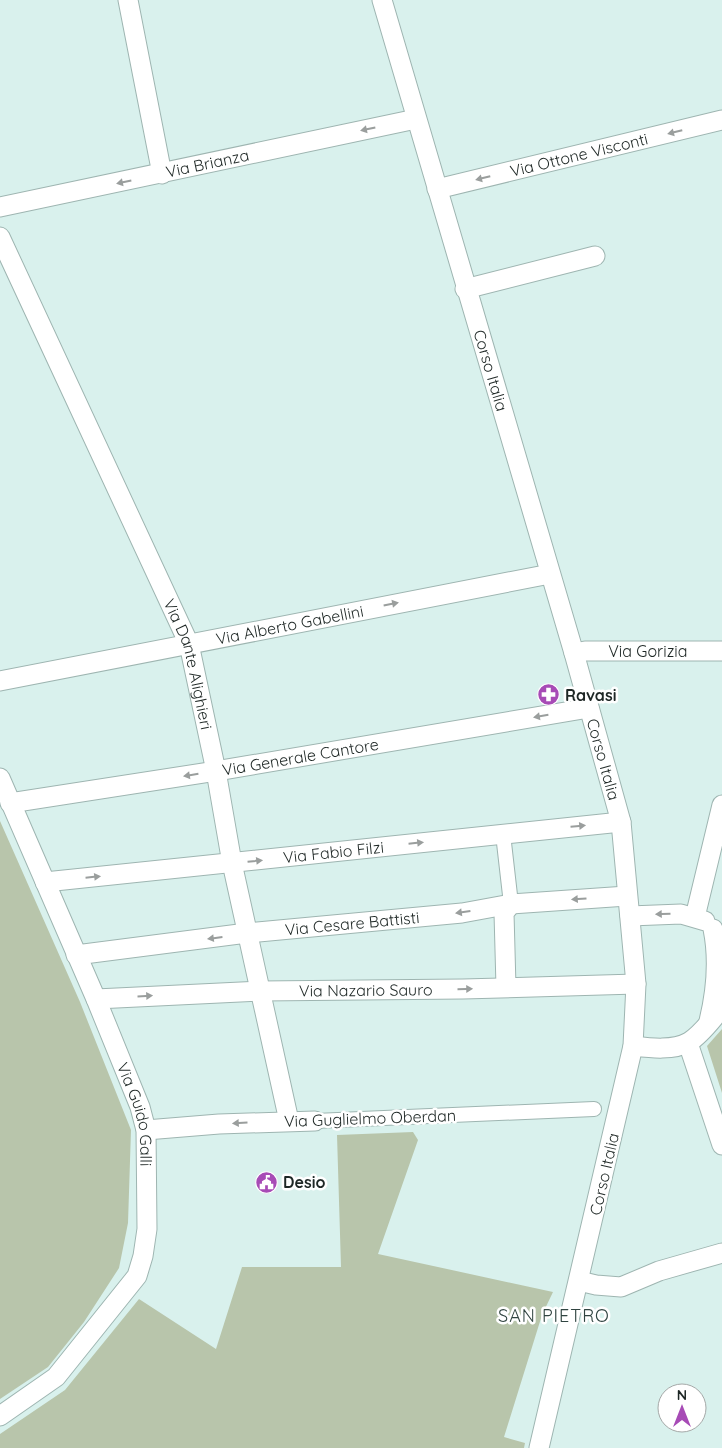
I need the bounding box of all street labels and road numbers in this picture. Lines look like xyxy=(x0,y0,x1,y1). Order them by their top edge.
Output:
street label: Via Ottone Visconti xyxy=(508,128,650,181)
street label: Via Brianza xyxy=(164,145,251,182)
street label: Corso Italia xyxy=(469,327,512,413)
street label: Via Dante Alighieri xyxy=(159,596,217,731)
street label: Via Alberto Gabellini xyxy=(214,601,365,649)
street label: Via Gorizia xyxy=(608,641,688,661)
street label: Corso Italia xyxy=(583,716,624,802)
street label: Via Generale Cantore xyxy=(221,734,380,780)
street label: Via Fabio Filzi xyxy=(282,837,385,867)
street label: Via Cesare Battisti xyxy=(284,907,420,939)
street label: Via Nazario Sauro xyxy=(299,979,433,1001)
street label: Via Guido Galli xyxy=(113,1059,156,1166)
street label: Via Guglielmo Oberdan xyxy=(284,1105,456,1131)
street label: Corso Italia xyxy=(585,1131,623,1217)

